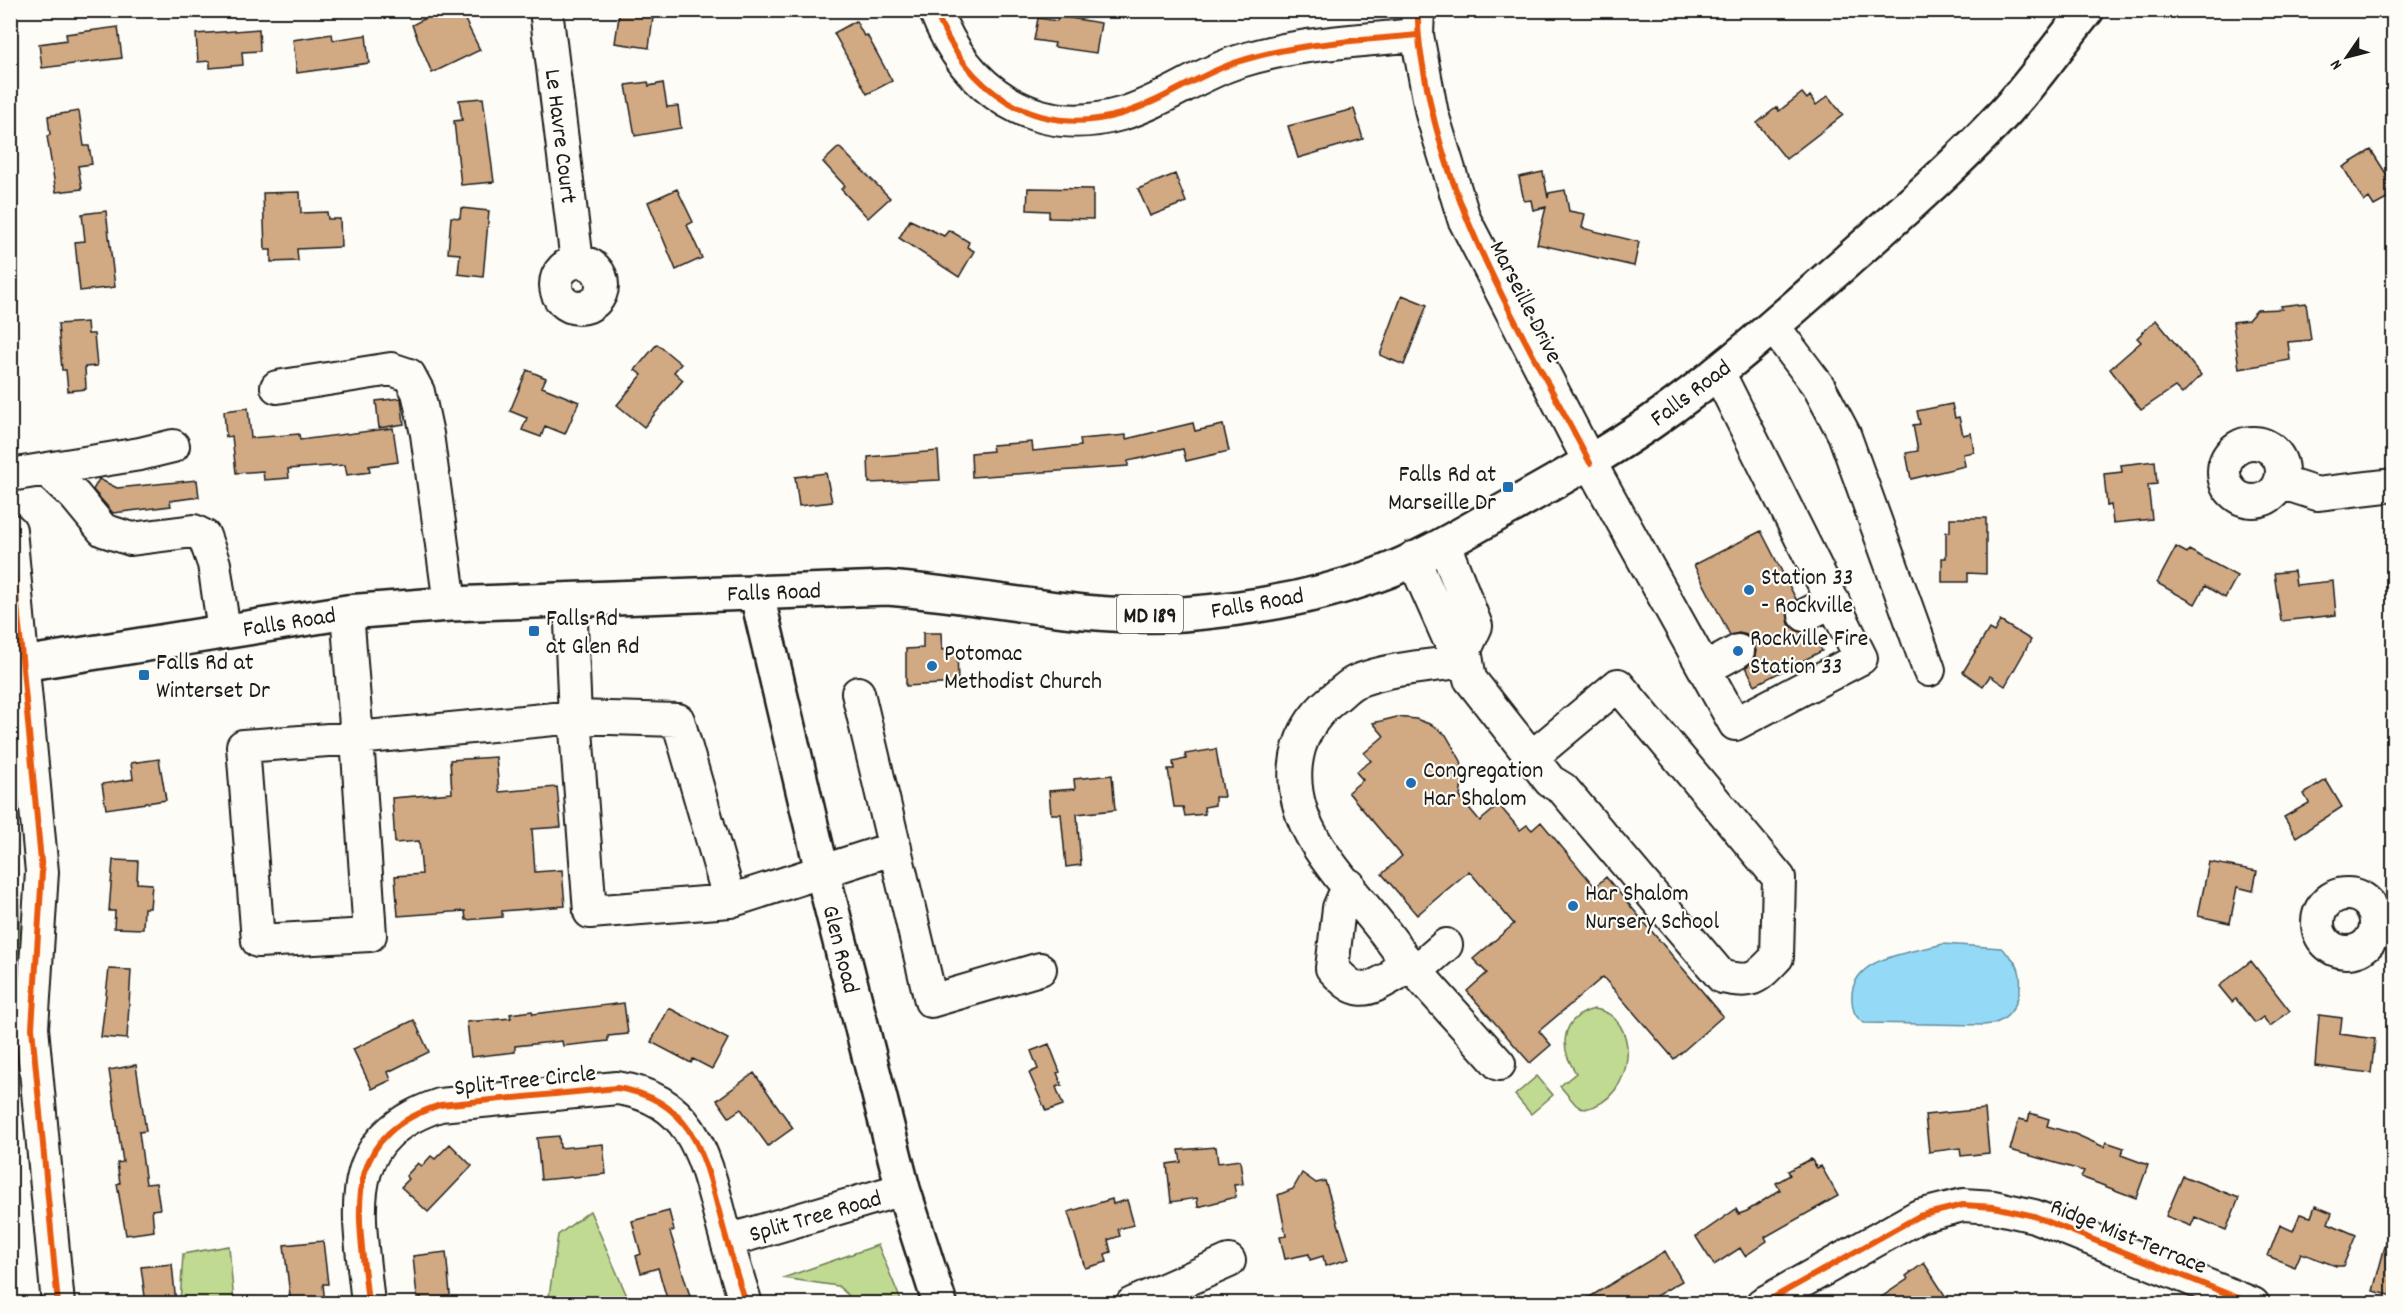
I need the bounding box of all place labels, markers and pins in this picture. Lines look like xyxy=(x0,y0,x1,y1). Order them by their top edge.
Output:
place label: Falls Rd at Marseille Dr xyxy=(1388,459,1496,521)
marker: Falls Rd at Marseille Dr xyxy=(1501,480,1515,494)
place label: Station 33 - Rockville xyxy=(1761,562,1854,624)
marker: Station 33 - Rockville xyxy=(1742,583,1756,597)
place label: Falls Rd at Glen Rd xyxy=(546,603,640,665)
place label: Rockville Fire Station 33 xyxy=(1750,623,1868,685)
marker: Falls Rd at Glen Rd xyxy=(527,624,541,638)
place label: Potomac Methodist Church xyxy=(944,638,1102,700)
marker: Rockville Fire Station 33 xyxy=(1731,644,1745,658)
place label: Falls Rd at Winterset Dr xyxy=(156,647,270,709)
marker: Potomac Methodist Church xyxy=(925,659,939,673)
marker: Falls Rd at Winterset Dr xyxy=(137,668,151,682)
place label: Congregation Har Shalom xyxy=(1423,755,1543,817)
marker: Congregation Har Shalom xyxy=(1404,776,1418,790)
place label: Har Shalom Nursery School xyxy=(1585,878,1719,940)
marker: Har Shalom Nursery School xyxy=(1566,899,1580,913)

